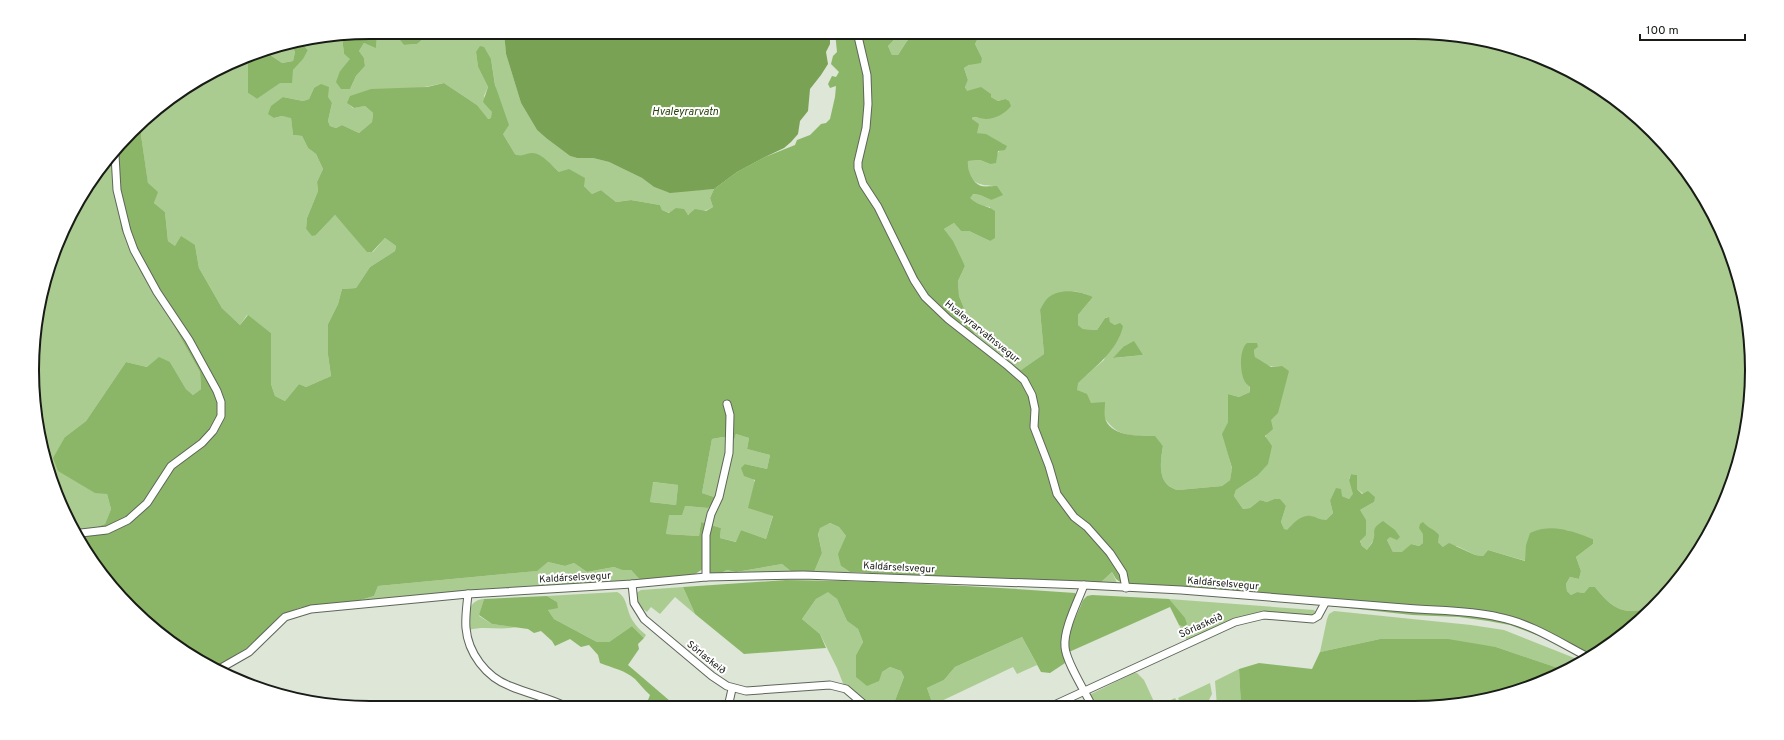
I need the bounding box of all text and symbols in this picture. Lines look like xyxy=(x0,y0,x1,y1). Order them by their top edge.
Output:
scale bar xyxy=(1640,16,1745,42)
text: 100 m xyxy=(1646,23,1679,39)
water label: Hvaleyrarvatn xyxy=(652,105,718,119)
street label: Hvaleyrarvatnsvegur xyxy=(942,298,1022,366)
street label: Kaldárselsvegur xyxy=(863,560,935,576)
street label: Kaldárselsvegur xyxy=(539,570,611,586)
street label: Kaldárselsvegur xyxy=(1187,574,1260,594)
street label: Sörlaskeið xyxy=(1177,610,1225,641)
street label: Sörlaskeið xyxy=(684,638,729,678)

